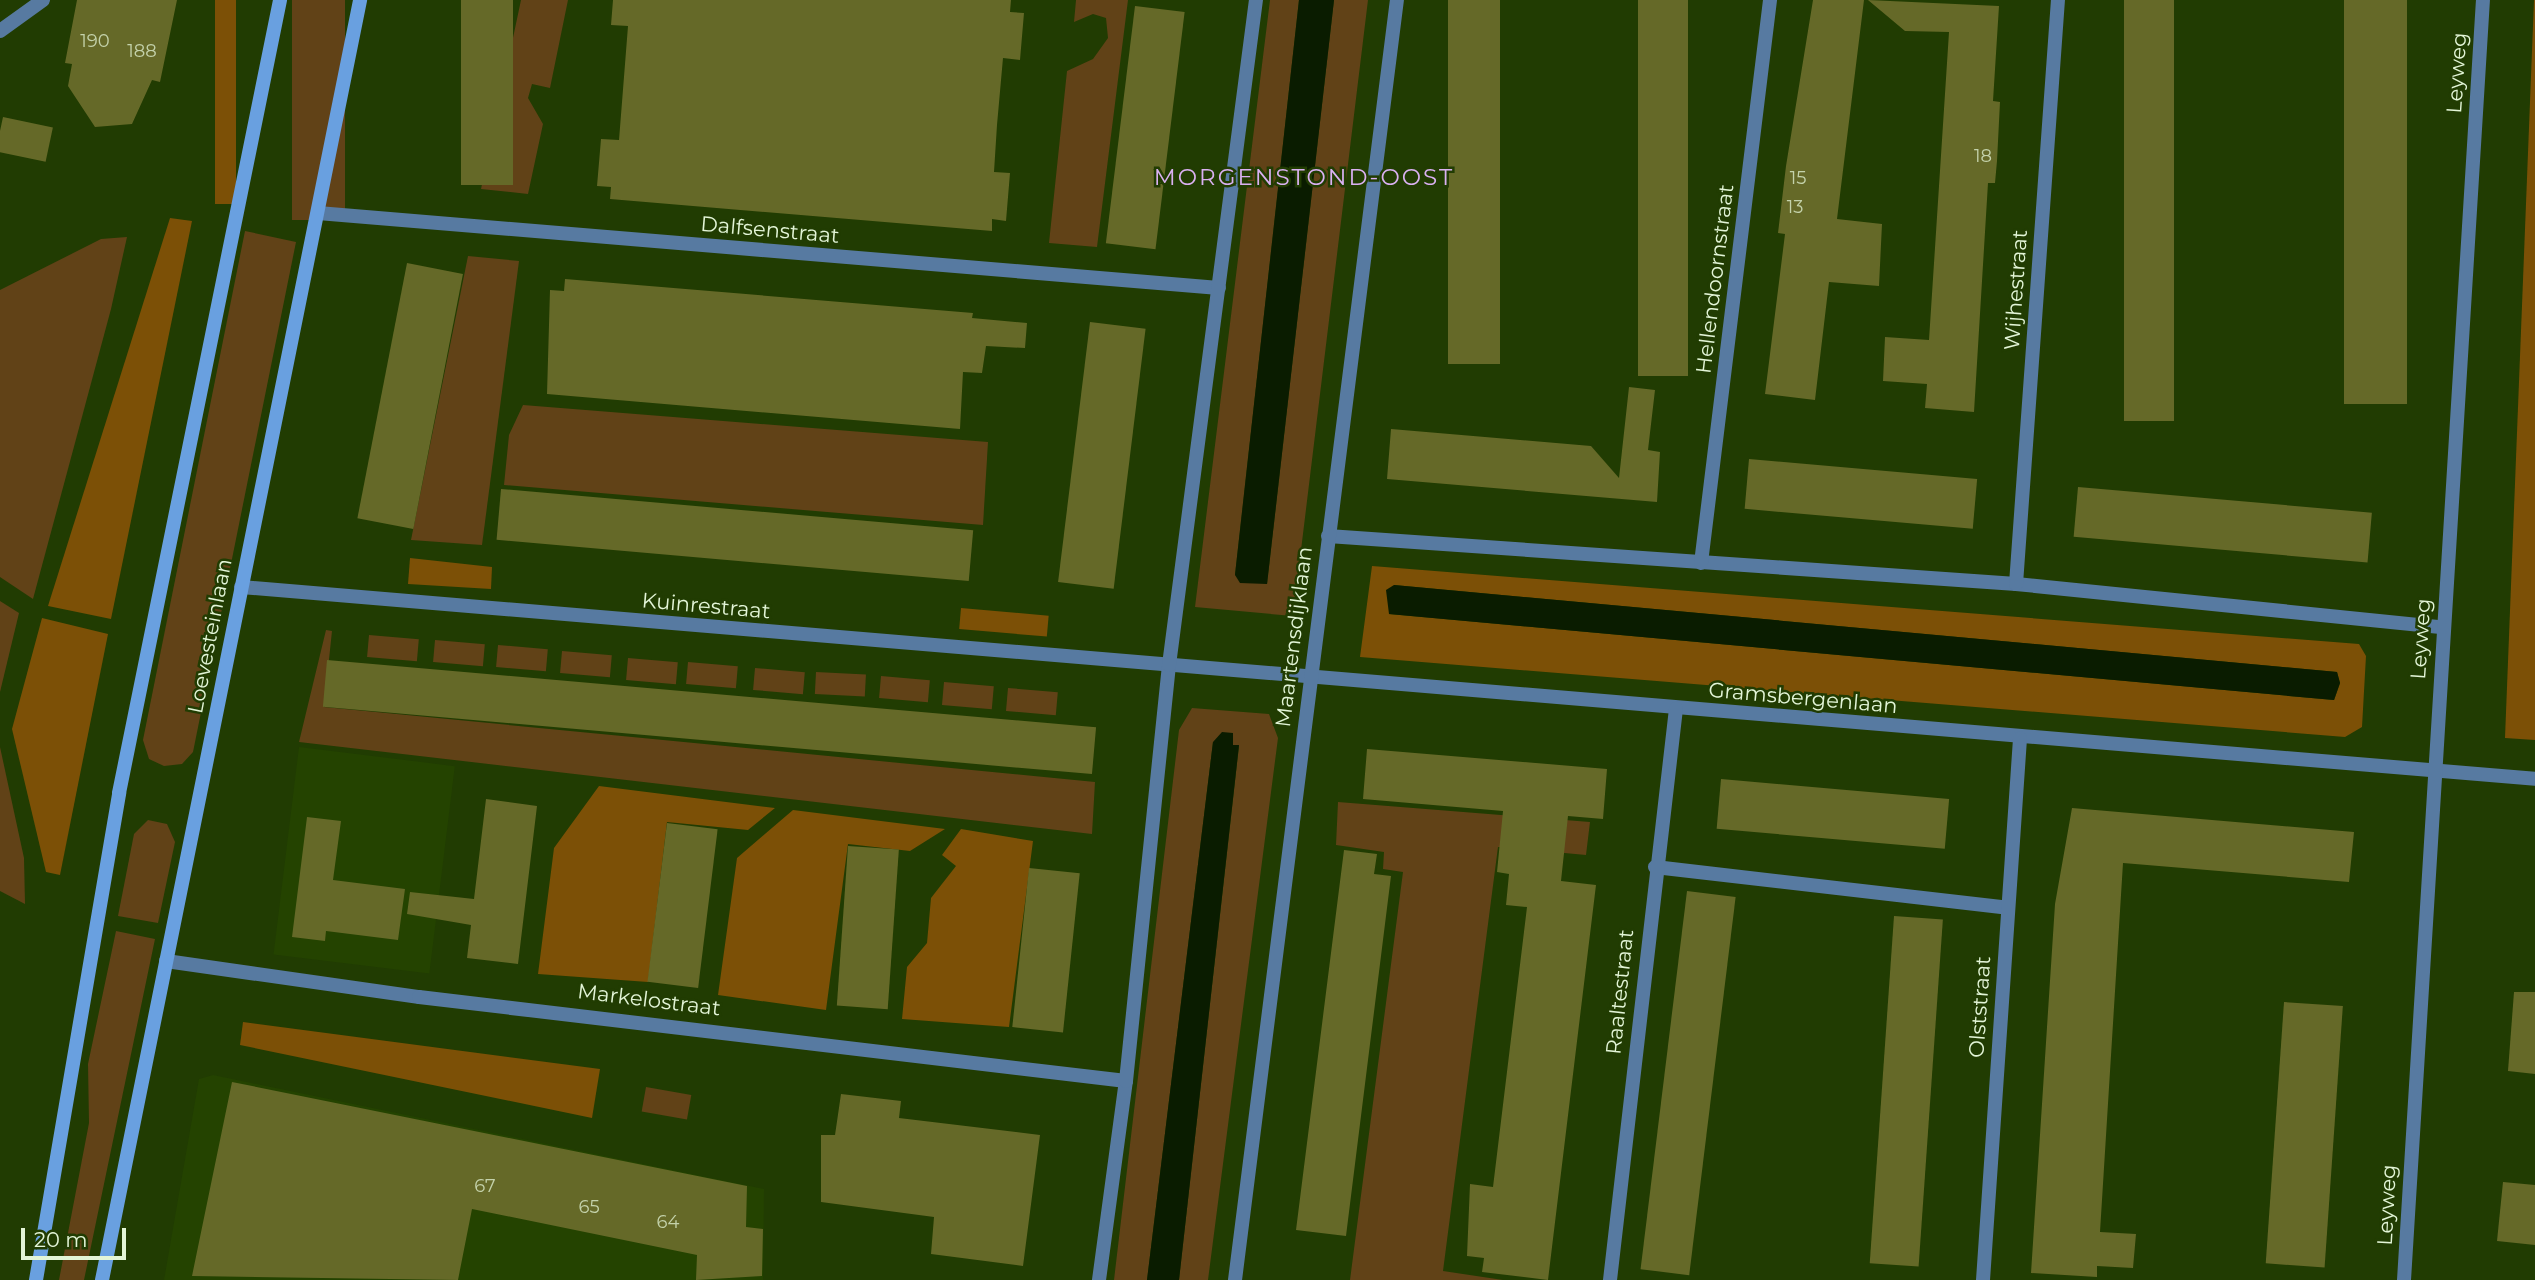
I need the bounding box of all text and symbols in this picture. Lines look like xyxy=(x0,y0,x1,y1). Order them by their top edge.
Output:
house number: 190 xyxy=(80,30,110,52)
street label: Leyweg xyxy=(2442,32,2472,114)
house number: 188 xyxy=(127,40,157,62)
house number: 18 xyxy=(1974,145,1992,167)
district label: MORGENSTOND-OOST xyxy=(1156,163,1452,191)
house number: 15 xyxy=(1790,167,1806,189)
street label: Hellendoornstraat xyxy=(1691,183,1739,375)
house number: 13 xyxy=(1787,196,1803,218)
street label: Dalfsenstraat xyxy=(700,211,840,249)
street label: Wijhestraat xyxy=(1999,229,2033,351)
street label: Maartensdijklaan xyxy=(1270,545,1318,729)
street label: Loevesteinlaan xyxy=(183,556,237,716)
street label: Kuinrestraat xyxy=(641,588,771,624)
street label: Leyweg xyxy=(2406,598,2436,680)
street label: Gramsbergenlaan xyxy=(1707,677,1899,719)
street label: Raaltestraat xyxy=(1601,928,1639,1056)
street label: Olststraat xyxy=(1964,955,1996,1059)
street label: Markelostraat xyxy=(576,979,722,1021)
street label: Leyweg xyxy=(2372,1164,2402,1246)
house number: 67 xyxy=(474,1175,496,1197)
house number: 65 xyxy=(578,1196,600,1218)
house number: 64 xyxy=(657,1211,679,1233)
scale bar xyxy=(24,1214,130,1258)
text: 20 m xyxy=(34,1227,88,1252)

